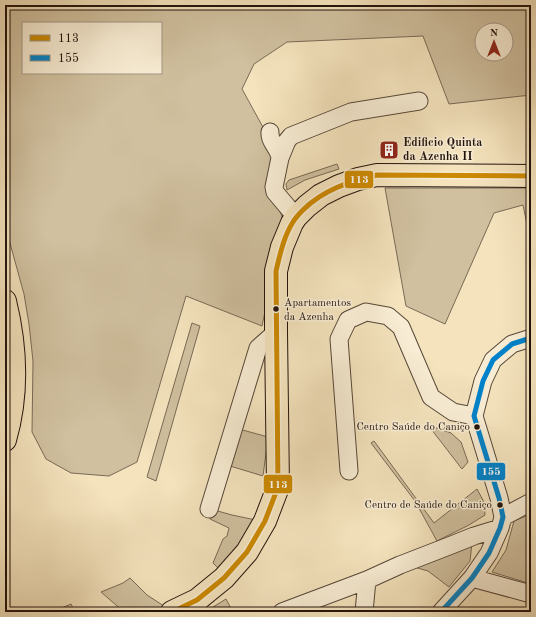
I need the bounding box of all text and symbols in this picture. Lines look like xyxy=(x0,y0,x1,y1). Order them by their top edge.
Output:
legend xyxy=(22,22,162,74)
north arrow xyxy=(474,22,514,62)
text: N xyxy=(490,28,499,39)
text: 113 xyxy=(58,33,79,45)
text: 155 xyxy=(58,52,79,65)
place label: Edificio Quinta da Azenha II xyxy=(403,137,482,163)
building icon: Edificio Quinta da Azenha II xyxy=(378,139,400,161)
line badge: 113 xyxy=(344,170,374,189)
text: 113 xyxy=(349,175,369,186)
place label: Apartamentos da Azenha xyxy=(284,298,351,323)
marker: Apartamentos da Azenha xyxy=(271,304,281,314)
place label: Centro Saúde do Caniço xyxy=(356,422,470,433)
marker: Centro Saúde do Caniço xyxy=(472,422,482,432)
line badge: 155 xyxy=(476,462,506,481)
text: 155 xyxy=(481,467,501,478)
line badge: 113 xyxy=(263,474,293,494)
text: 113 xyxy=(268,480,288,491)
place label: Centro de Saúde do Caniço xyxy=(365,500,492,511)
marker: Centro de Saúde do Caniço xyxy=(495,500,505,510)

